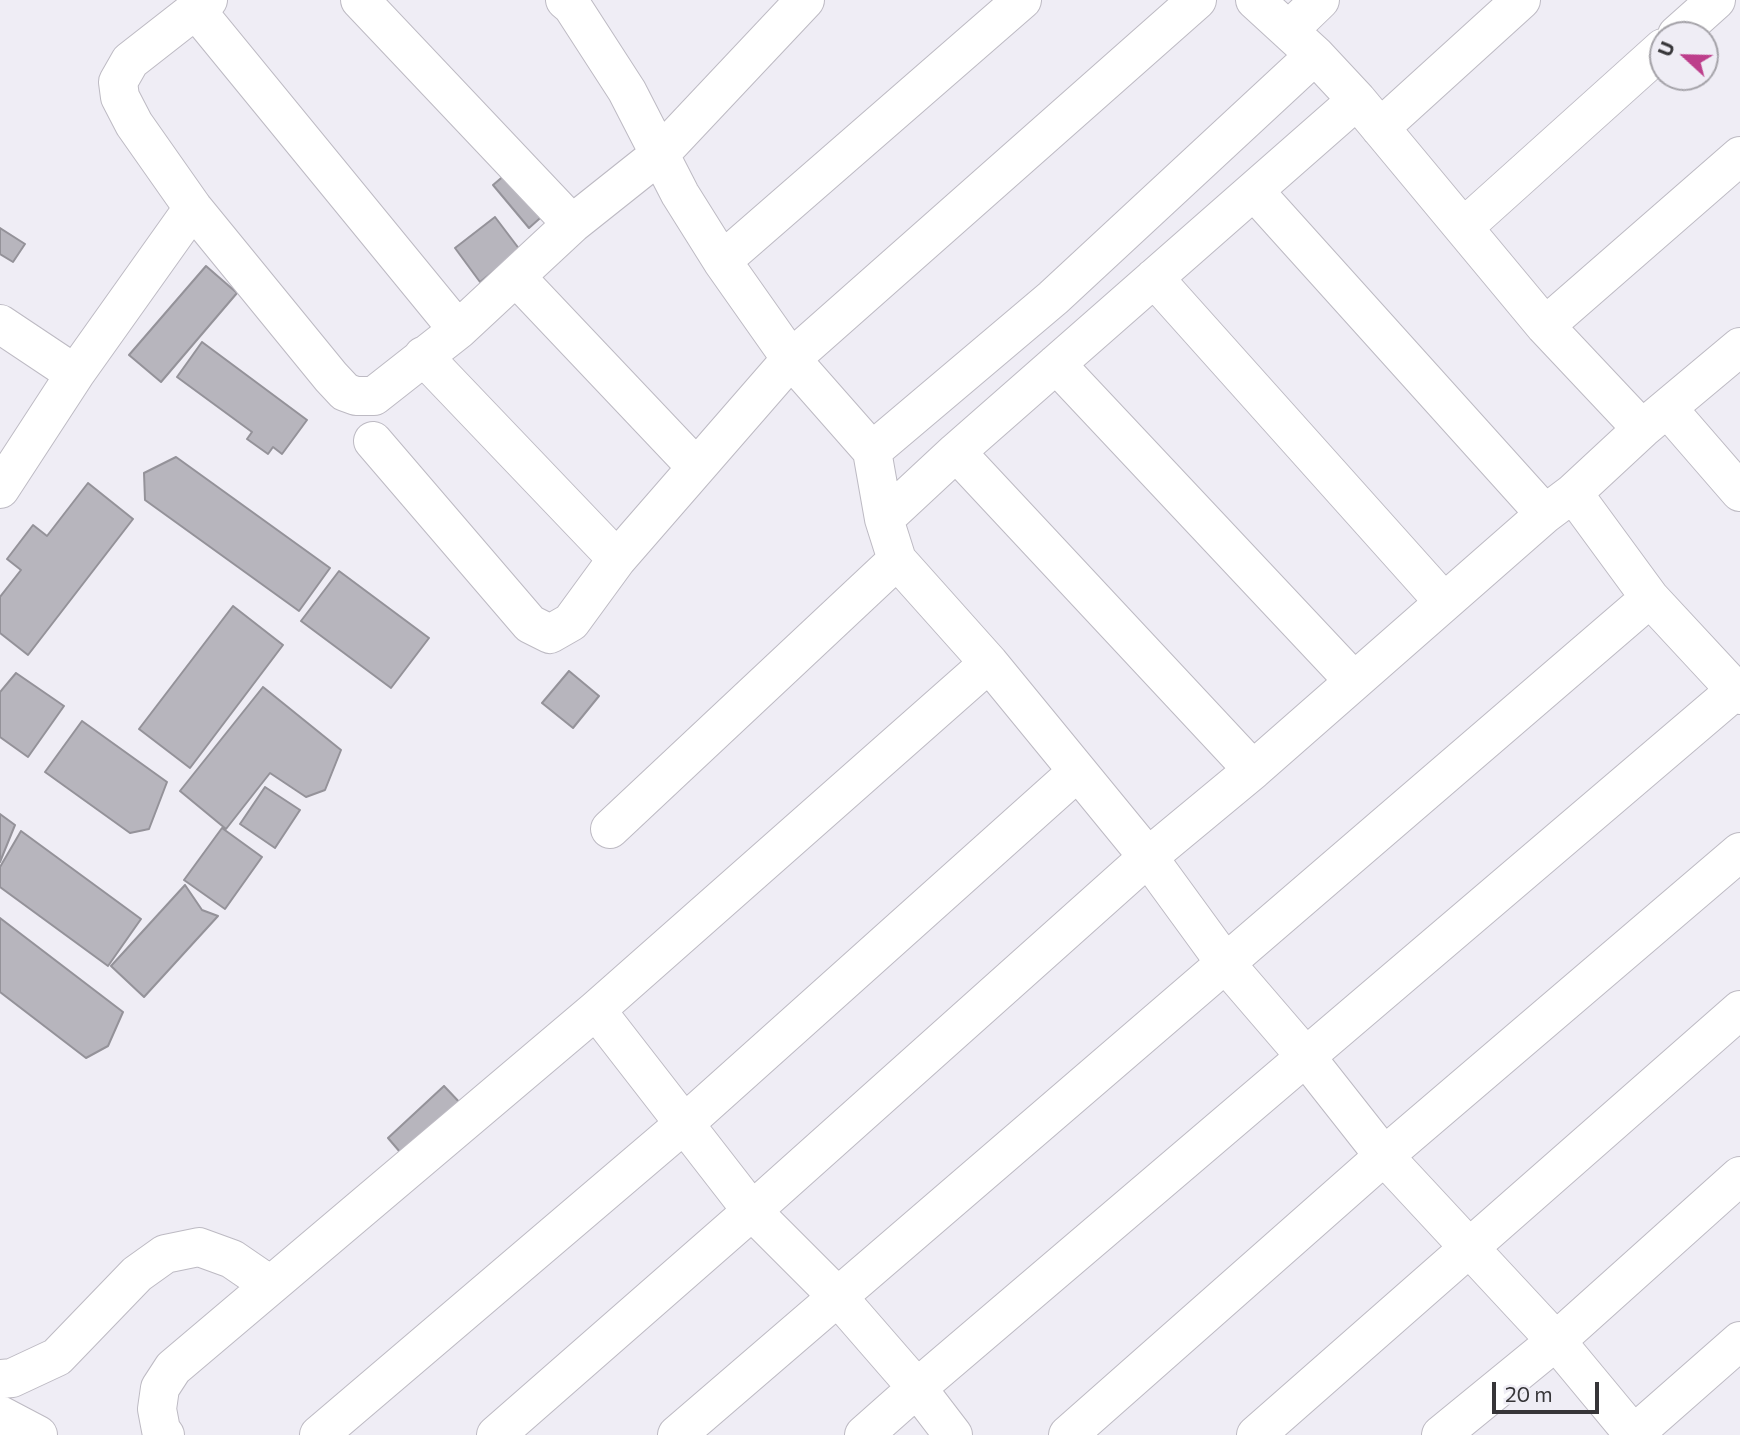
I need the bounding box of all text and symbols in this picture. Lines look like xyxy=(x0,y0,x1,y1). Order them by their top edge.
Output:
north arrow xyxy=(1649,21,1719,91)
text: U xyxy=(1653,38,1679,59)
scale bar xyxy=(1495,1368,1602,1412)
text: 20 m xyxy=(1505,1381,1553,1406)

